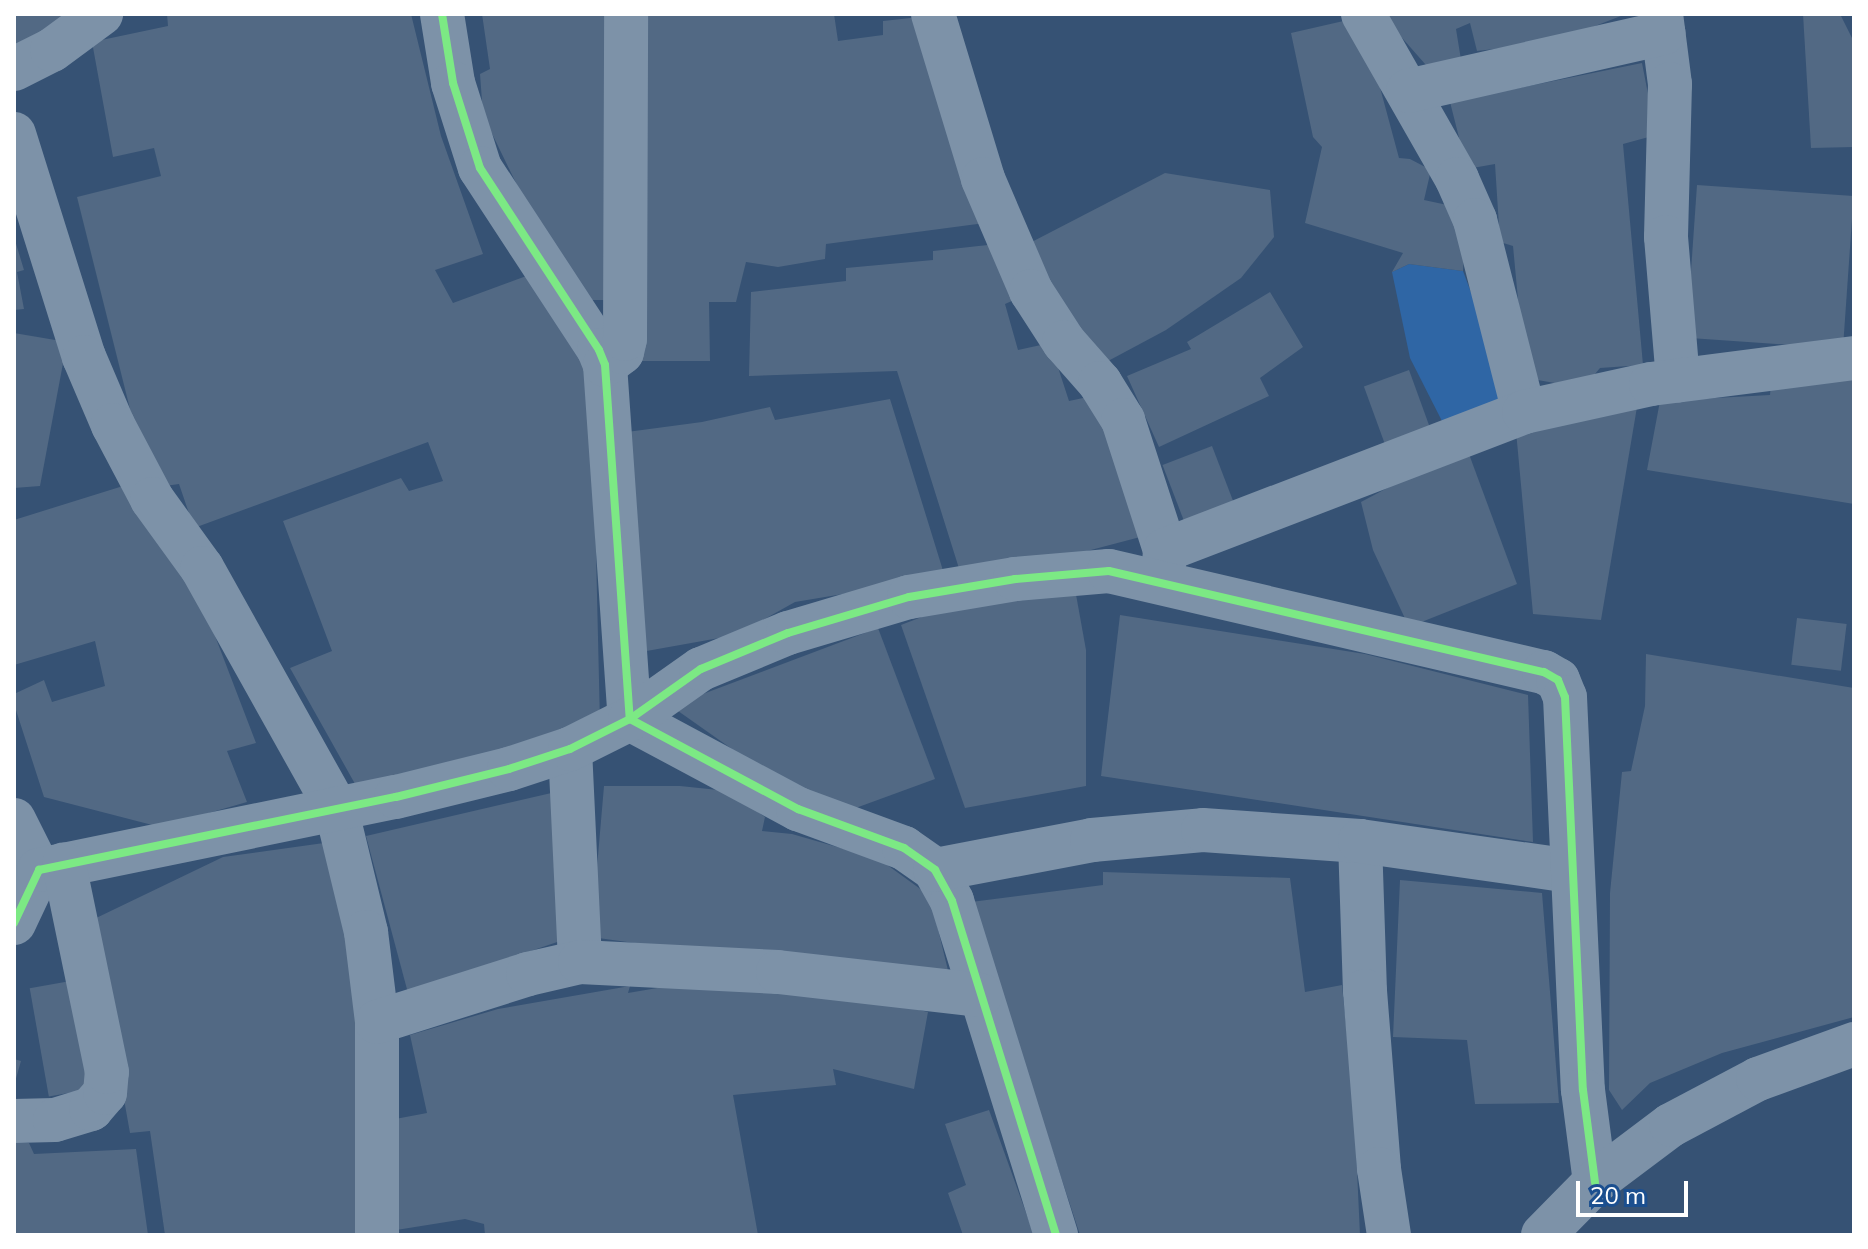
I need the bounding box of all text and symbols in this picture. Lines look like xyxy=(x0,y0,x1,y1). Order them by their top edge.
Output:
scale bar xyxy=(1580,1165,1692,1215)
text: 20 m xyxy=(1590,1180,1646,1210)

